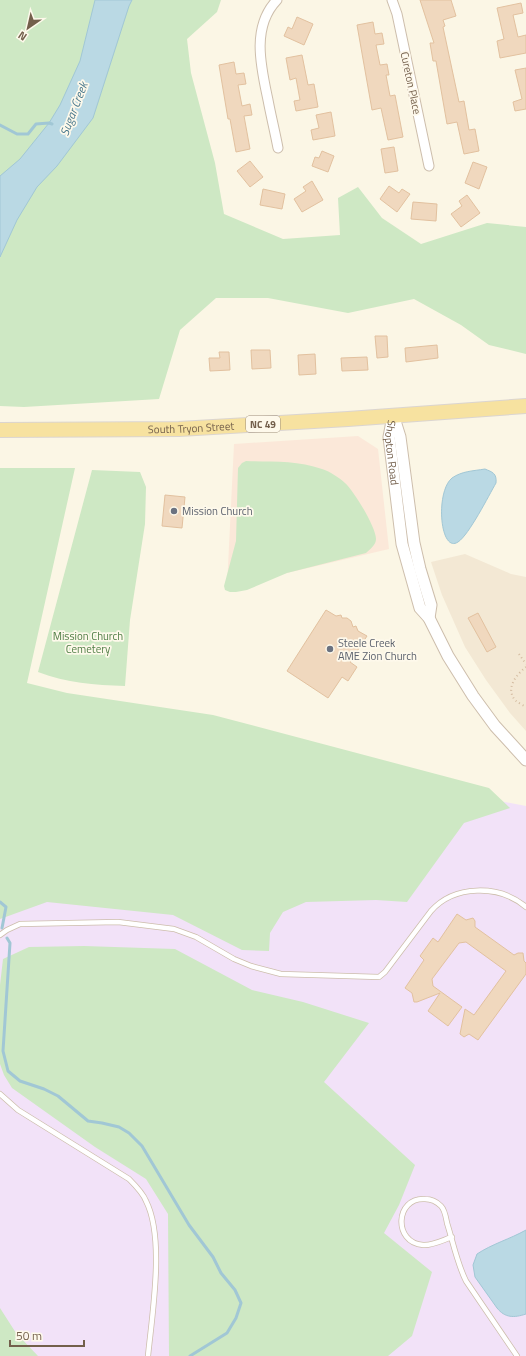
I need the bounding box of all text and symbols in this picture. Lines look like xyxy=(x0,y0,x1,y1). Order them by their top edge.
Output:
north arrow xyxy=(8,8,48,48)
text: N xyxy=(15,28,30,45)
street label: Cureton Place xyxy=(397,50,426,116)
water label: Sugar Creek xyxy=(55,78,93,138)
road number: NC 49 xyxy=(246,416,280,432)
street label: South Tryon Street xyxy=(148,418,235,437)
street label: Shopton Road xyxy=(381,419,403,486)
place label: Mission Church xyxy=(182,503,253,519)
marker: Mission Church xyxy=(169,506,179,516)
park label: Mission Church Cemetery xyxy=(53,628,123,657)
place label: Steele Creek AME Zion Church xyxy=(338,635,417,664)
marker: Steele Creek AME Zion Church xyxy=(325,644,335,654)
scale bar xyxy=(10,1322,84,1348)
text: 50 m xyxy=(16,1326,42,1345)

